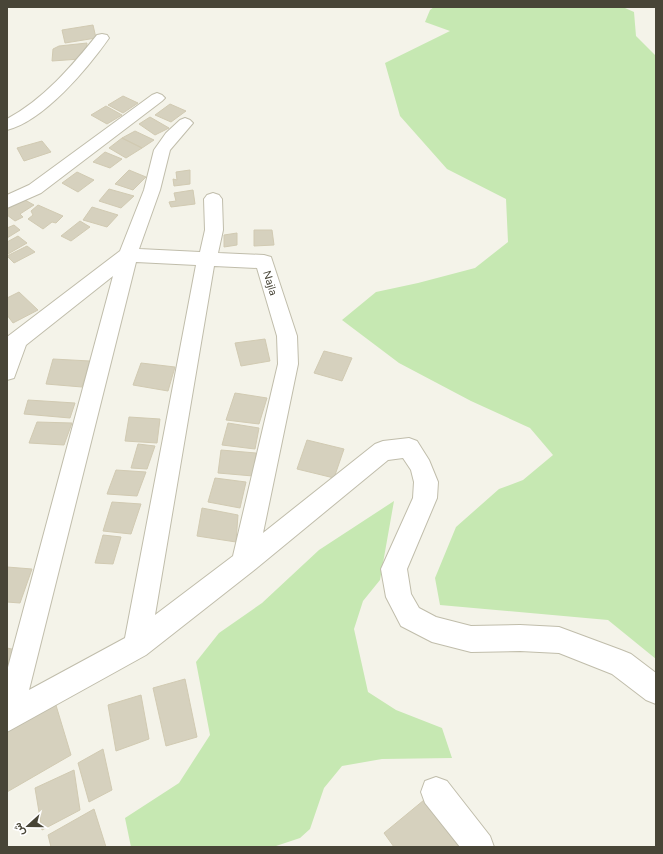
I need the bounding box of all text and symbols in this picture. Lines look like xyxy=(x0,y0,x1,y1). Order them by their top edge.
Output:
street label: Najla xyxy=(260,269,280,297)
north arrow xyxy=(8,806,48,846)
text: ش xyxy=(11,821,28,838)

